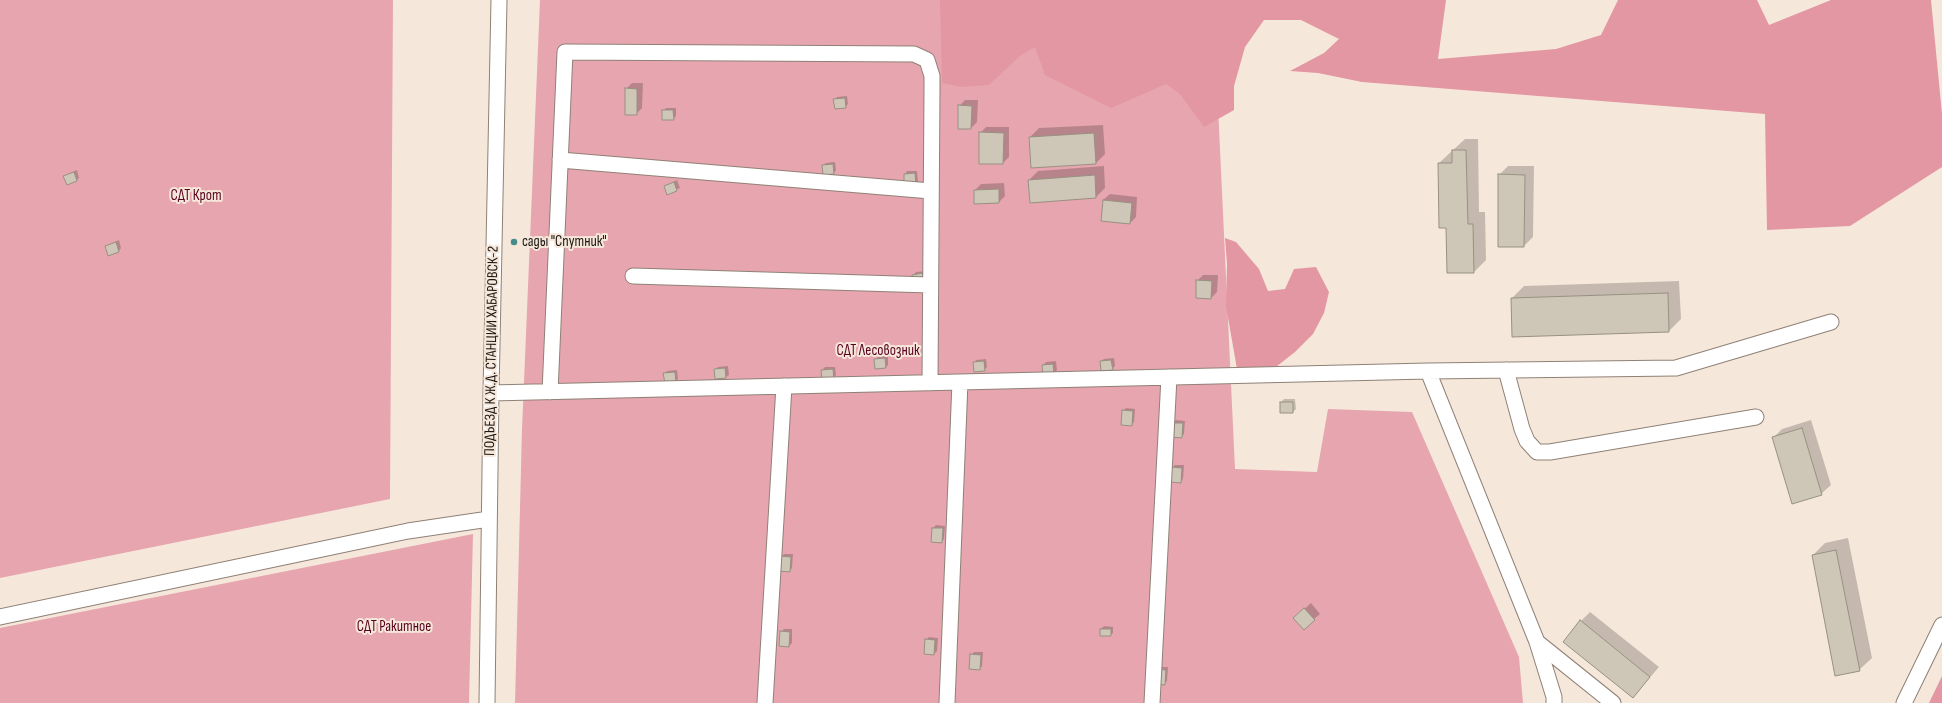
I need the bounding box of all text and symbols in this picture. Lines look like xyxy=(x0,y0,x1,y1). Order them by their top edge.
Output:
park label: СДТ Крот xyxy=(170,187,222,205)
place label: сады "Спутник" xyxy=(522,233,607,251)
marker: сады "Спутник" xyxy=(509,237,519,247)
street label: ПОДЪЕЗД К Ж.Д. СТАНЦИИ ХАБАРОВСК-2 xyxy=(481,246,503,456)
park label: СДТ Лесовозник xyxy=(836,342,920,360)
park label: СДТ Ракитное xyxy=(357,618,431,636)

